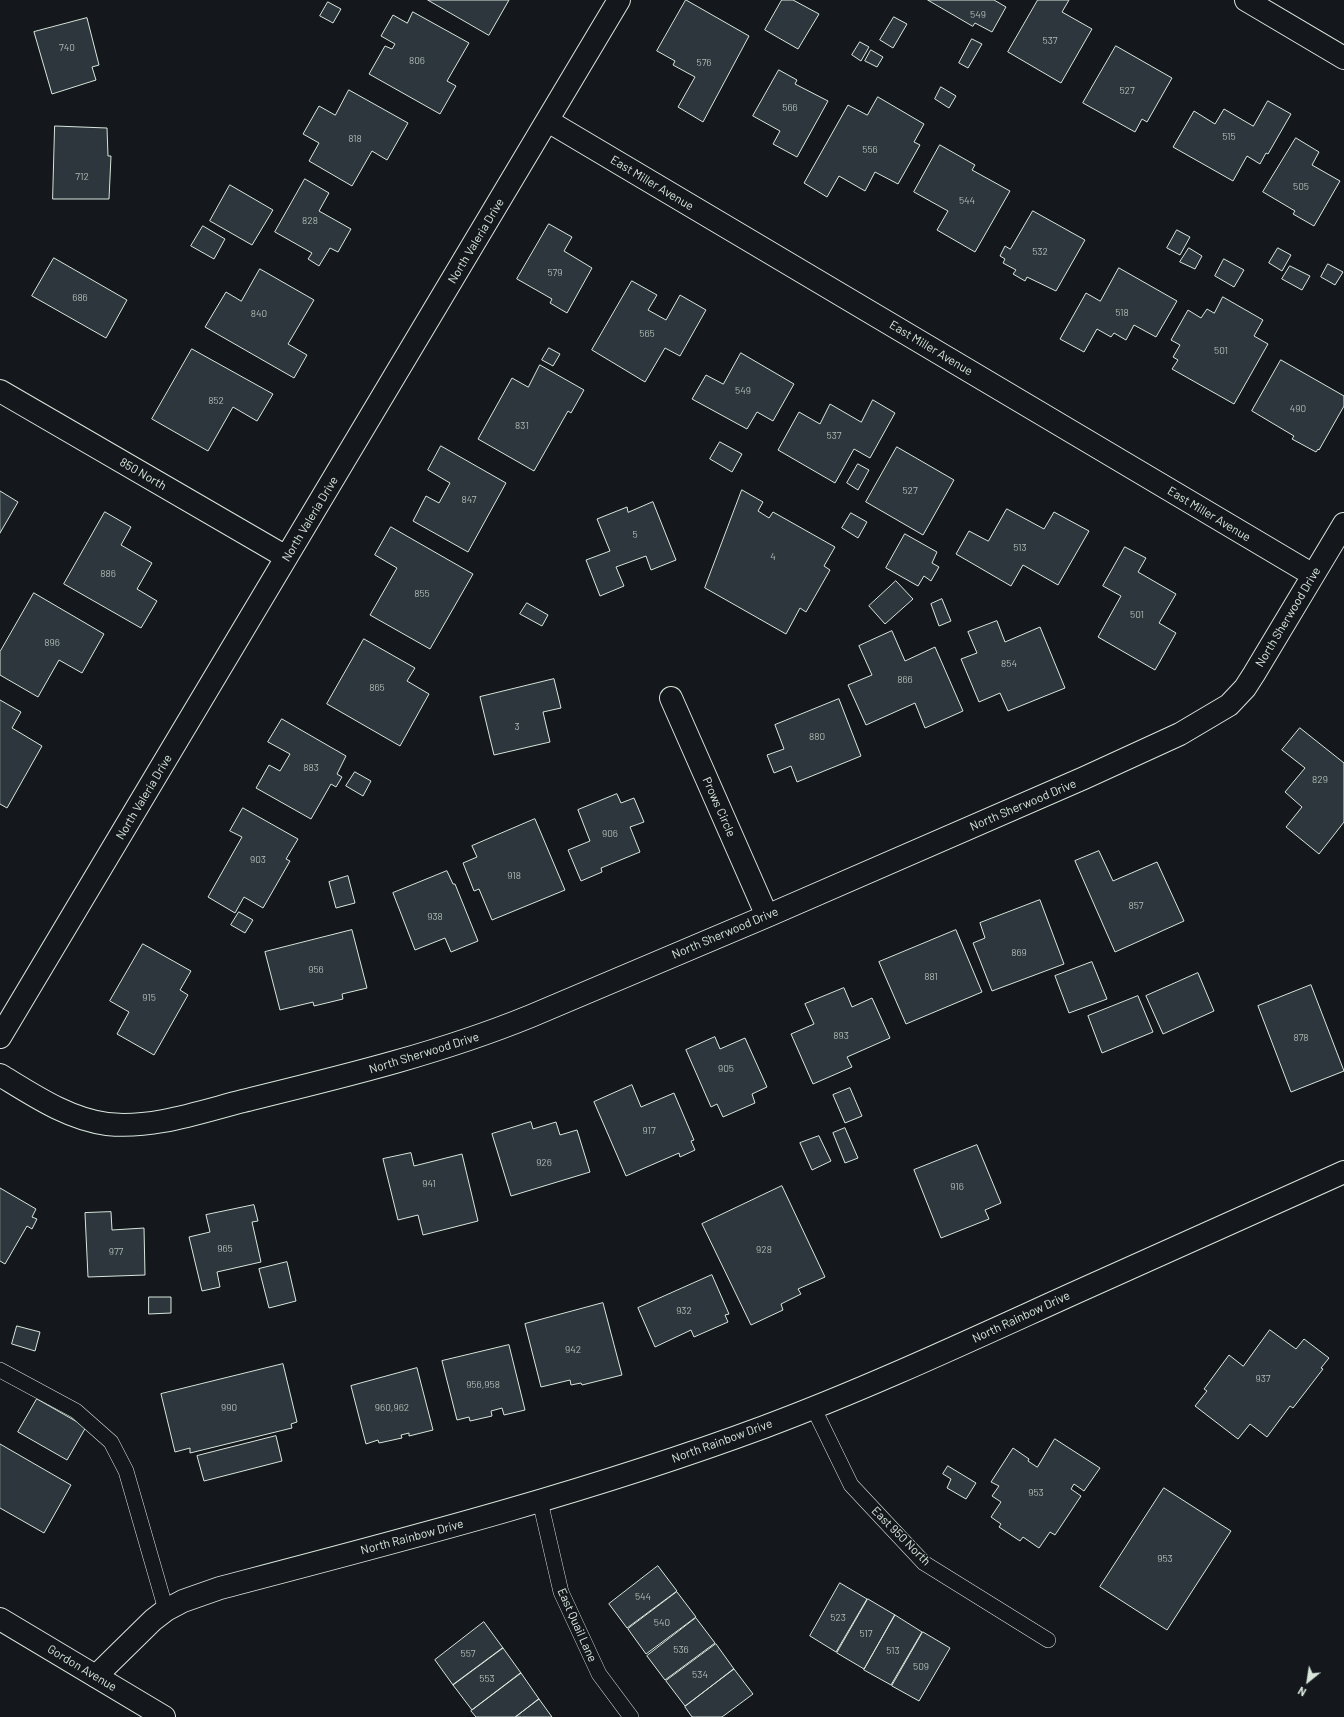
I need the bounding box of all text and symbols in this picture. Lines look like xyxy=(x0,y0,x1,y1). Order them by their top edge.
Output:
house number: 549 xyxy=(970,9,986,21)
house number: 537 xyxy=(1042,35,1058,47)
house number: 740 xyxy=(59,42,75,54)
house number: 806 xyxy=(409,55,425,67)
house number: 576 xyxy=(696,57,712,69)
house number: 527 xyxy=(1119,85,1135,97)
house number: 566 xyxy=(782,102,798,114)
house number: 515 xyxy=(1222,131,1236,143)
house number: 818 xyxy=(348,133,362,145)
house number: 556 xyxy=(862,144,878,156)
street label: East Miller Avenue xyxy=(608,153,696,213)
house number: 712 xyxy=(75,171,89,183)
house number: 505 xyxy=(1293,181,1309,193)
house number: 544 xyxy=(959,195,975,207)
street label: North Valeria Drive xyxy=(445,196,507,286)
house number: 828 xyxy=(302,215,318,227)
house number: 532 xyxy=(1032,246,1048,258)
house number: 579 xyxy=(547,267,563,279)
house number: 686 xyxy=(72,292,88,304)
house number: 518 xyxy=(1115,307,1129,319)
house number: 840 xyxy=(251,308,267,320)
street label: East Miller Avenue xyxy=(887,318,975,378)
house number: 565 xyxy=(639,328,655,340)
house number: 501 xyxy=(1214,345,1228,357)
house number: 549 xyxy=(735,385,751,397)
house number: 852 xyxy=(208,395,224,407)
house number: 490 xyxy=(1290,403,1306,415)
house number: 831 xyxy=(515,420,529,432)
house number: 537 xyxy=(826,430,842,442)
street label: 850 North xyxy=(117,455,169,493)
street label: North Valeria Drive xyxy=(279,474,341,564)
street label: East Miller Avenue xyxy=(1165,484,1253,544)
house number: 527 xyxy=(902,485,918,497)
house number: 847 xyxy=(461,494,477,506)
house number: 5 xyxy=(632,529,638,541)
house number: 513 xyxy=(1013,542,1027,554)
house number: 4 xyxy=(770,551,776,563)
street label: North Sherwood Drive xyxy=(1252,564,1324,670)
house number: 886 xyxy=(100,568,116,580)
house number: 855 xyxy=(414,588,430,600)
house number: 501 xyxy=(1130,609,1144,621)
house number: 896 xyxy=(44,637,60,649)
house number: 854 xyxy=(1001,658,1017,670)
house number: 866 xyxy=(897,674,913,686)
house number: 865 xyxy=(369,682,385,694)
house number: 3 xyxy=(514,721,520,733)
house number: 880 xyxy=(809,731,825,743)
street label: North Valeria Drive xyxy=(113,752,175,842)
house number: 883 xyxy=(303,762,319,774)
house number: 829 xyxy=(1312,774,1328,786)
street label: Prows Circle xyxy=(699,775,739,839)
street label: North Sherwood Drive xyxy=(968,776,1078,834)
house number: 906 xyxy=(602,828,618,840)
house number: 903 xyxy=(250,854,266,866)
house number: 918 xyxy=(507,870,521,882)
house number: 857 xyxy=(1128,900,1144,912)
street label: North Sherwood Drive xyxy=(670,904,780,962)
house number: 938 xyxy=(427,911,443,923)
house number: 869 xyxy=(1011,947,1027,959)
house number: 956 xyxy=(308,964,324,976)
house number: 881 xyxy=(924,971,938,983)
house number: 915 xyxy=(142,992,156,1004)
street label: North Sherwood Drive xyxy=(367,1029,481,1077)
house number: 893 xyxy=(833,1030,849,1042)
house number: 878 xyxy=(1293,1032,1309,1044)
house number: 905 xyxy=(718,1063,734,1075)
house number: 917 xyxy=(642,1125,656,1137)
house number: 926 xyxy=(536,1157,552,1169)
house number: 941 xyxy=(422,1178,436,1190)
house number: 916 xyxy=(950,1181,964,1193)
house number: 965 xyxy=(217,1243,233,1255)
house number: 928 xyxy=(756,1244,772,1256)
house number: 977 xyxy=(109,1246,123,1258)
street label: North Rainbow Drive xyxy=(970,1288,1072,1346)
house number: 932 xyxy=(676,1305,692,1317)
house number: 942 xyxy=(565,1344,581,1356)
house number: 937 xyxy=(1255,1373,1271,1385)
house number: 956,958 xyxy=(466,1379,500,1391)
house number: 990 xyxy=(221,1402,237,1414)
house number: 960,962 xyxy=(375,1402,409,1414)
street label: North Rainbow Drive xyxy=(670,1416,774,1466)
house number: 953 xyxy=(1028,1487,1044,1499)
street label: East 950 North xyxy=(868,1503,934,1569)
street label: North Rainbow Drive xyxy=(359,1516,465,1558)
house number: 953 xyxy=(1157,1553,1173,1565)
street label: East Quail Lane xyxy=(554,1586,600,1664)
house number: 544 xyxy=(635,1591,651,1603)
house number: 523 xyxy=(830,1612,846,1624)
house number: 540 xyxy=(654,1617,670,1629)
house number: 517 xyxy=(859,1628,873,1640)
street label: Gordon Avenue xyxy=(45,1642,119,1694)
house number: 536 xyxy=(673,1644,689,1656)
house number: 513 xyxy=(886,1645,900,1657)
house number: 557 xyxy=(460,1648,476,1660)
house number: 509 xyxy=(913,1661,929,1673)
north arrow xyxy=(1288,1661,1328,1701)
house number: 534 xyxy=(692,1669,708,1681)
house number: 553 xyxy=(479,1673,495,1685)
text: N xyxy=(1295,1684,1308,1699)

